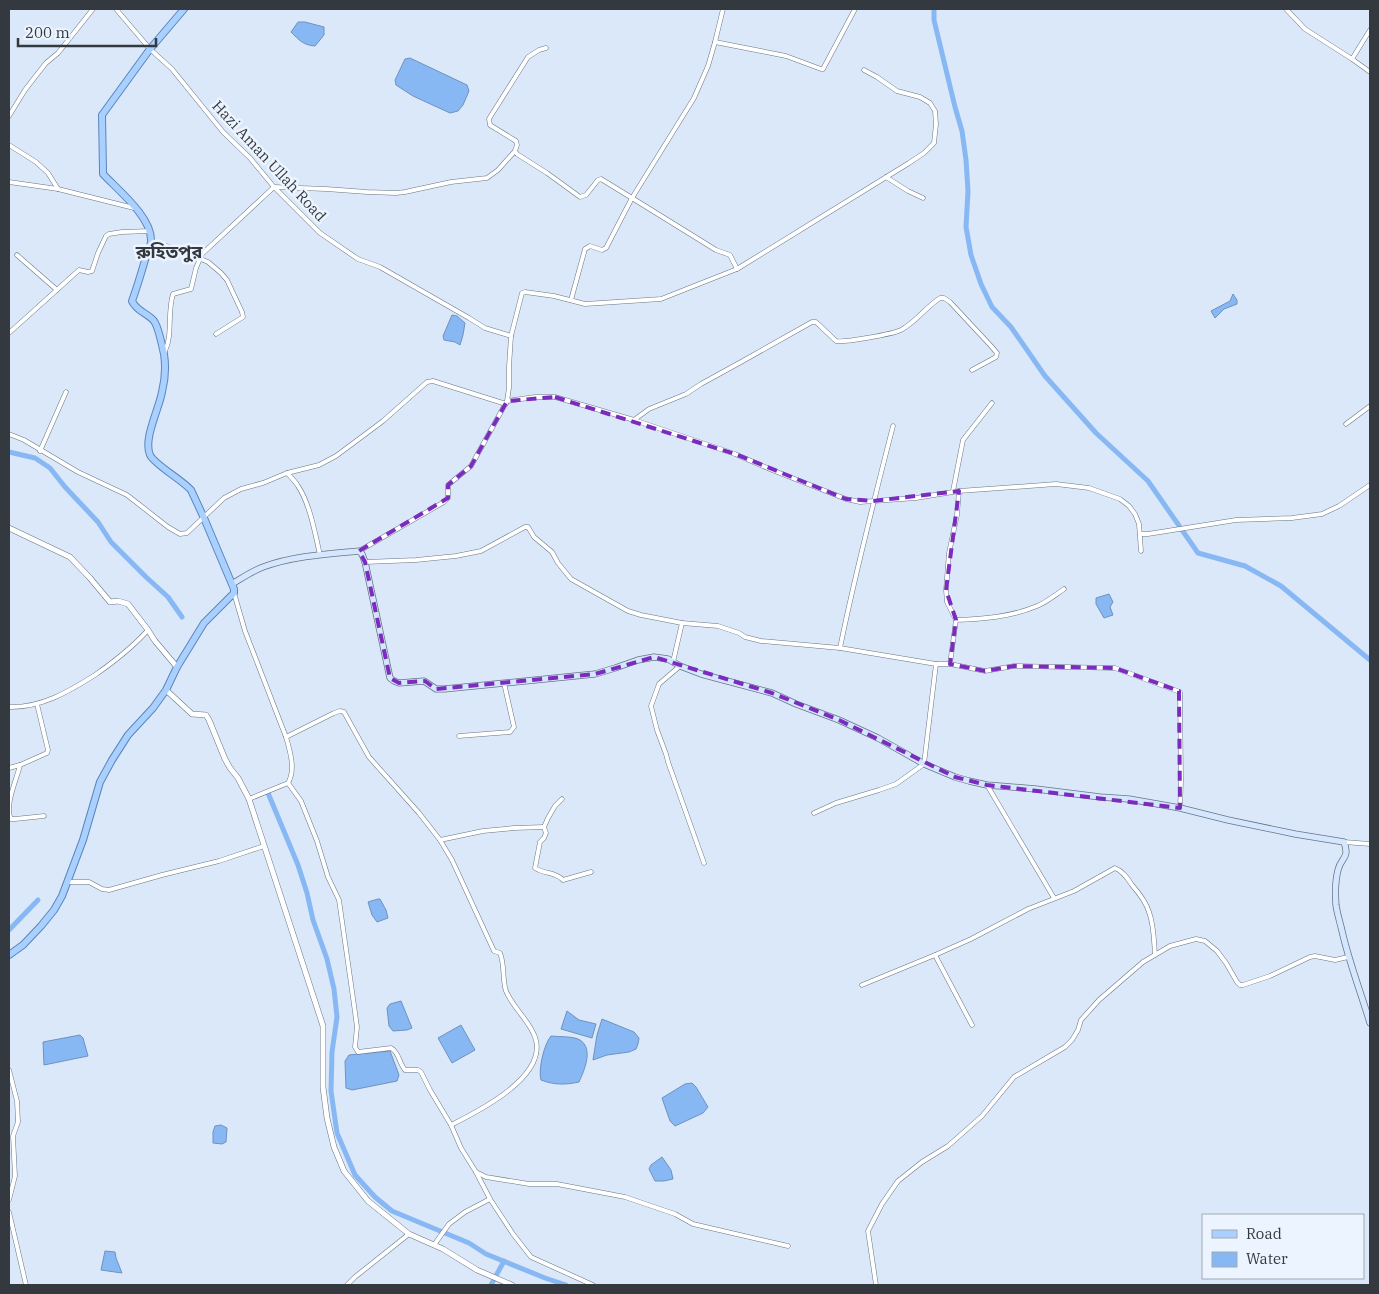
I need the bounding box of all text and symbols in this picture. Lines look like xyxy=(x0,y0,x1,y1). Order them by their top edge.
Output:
scale bar xyxy=(18,15,155,47)
text: 200 m xyxy=(25,23,70,42)
street label: Hazi Aman Ullah Road xyxy=(208,96,330,225)
district label: রুহিতপুর xyxy=(135,240,203,263)
legend xyxy=(1202,1214,1364,1279)
text: Road xyxy=(1246,1224,1282,1243)
text: Water xyxy=(1246,1249,1288,1268)

